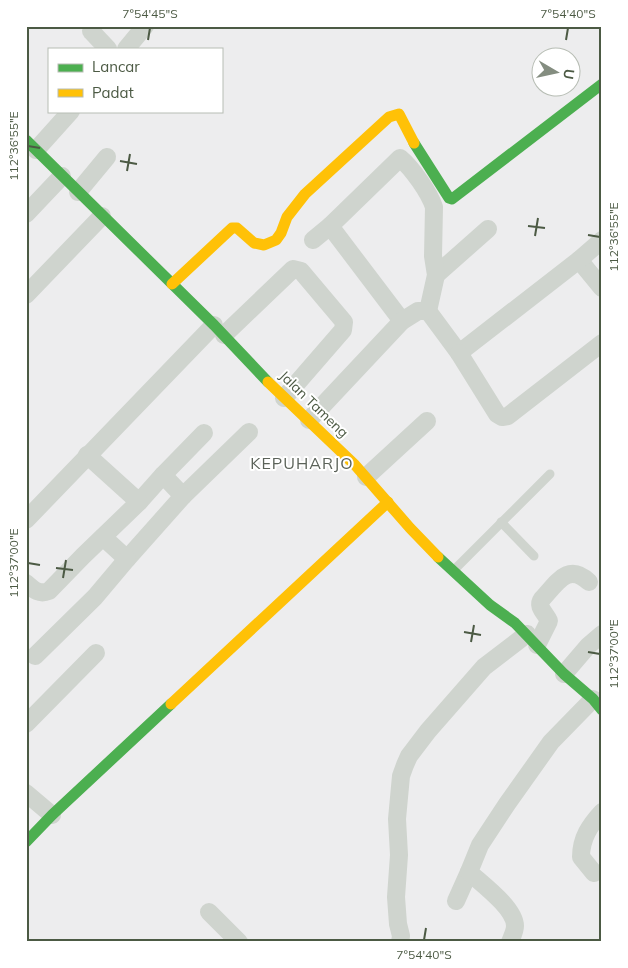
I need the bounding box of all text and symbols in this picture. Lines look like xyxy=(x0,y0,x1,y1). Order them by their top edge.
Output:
text: 7°54'45"S xyxy=(122,6,178,21)
text: 7°54'40"S xyxy=(540,6,596,21)
legend xyxy=(48,48,222,112)
north arrow xyxy=(530,48,580,98)
text: Lancar xyxy=(92,57,140,76)
text: U xyxy=(559,68,579,81)
text: Padat xyxy=(92,83,134,102)
text: 112°36'55"E xyxy=(6,111,21,181)
text: 112°36'55"E xyxy=(606,202,621,272)
street label: Jalan Tameng xyxy=(276,367,352,441)
district label: KEPUHARJO xyxy=(250,453,354,473)
text: 112°37'00"E xyxy=(6,528,21,598)
text: 112°37'00"E xyxy=(606,619,621,689)
text: 7°54'40"S xyxy=(396,947,452,962)

